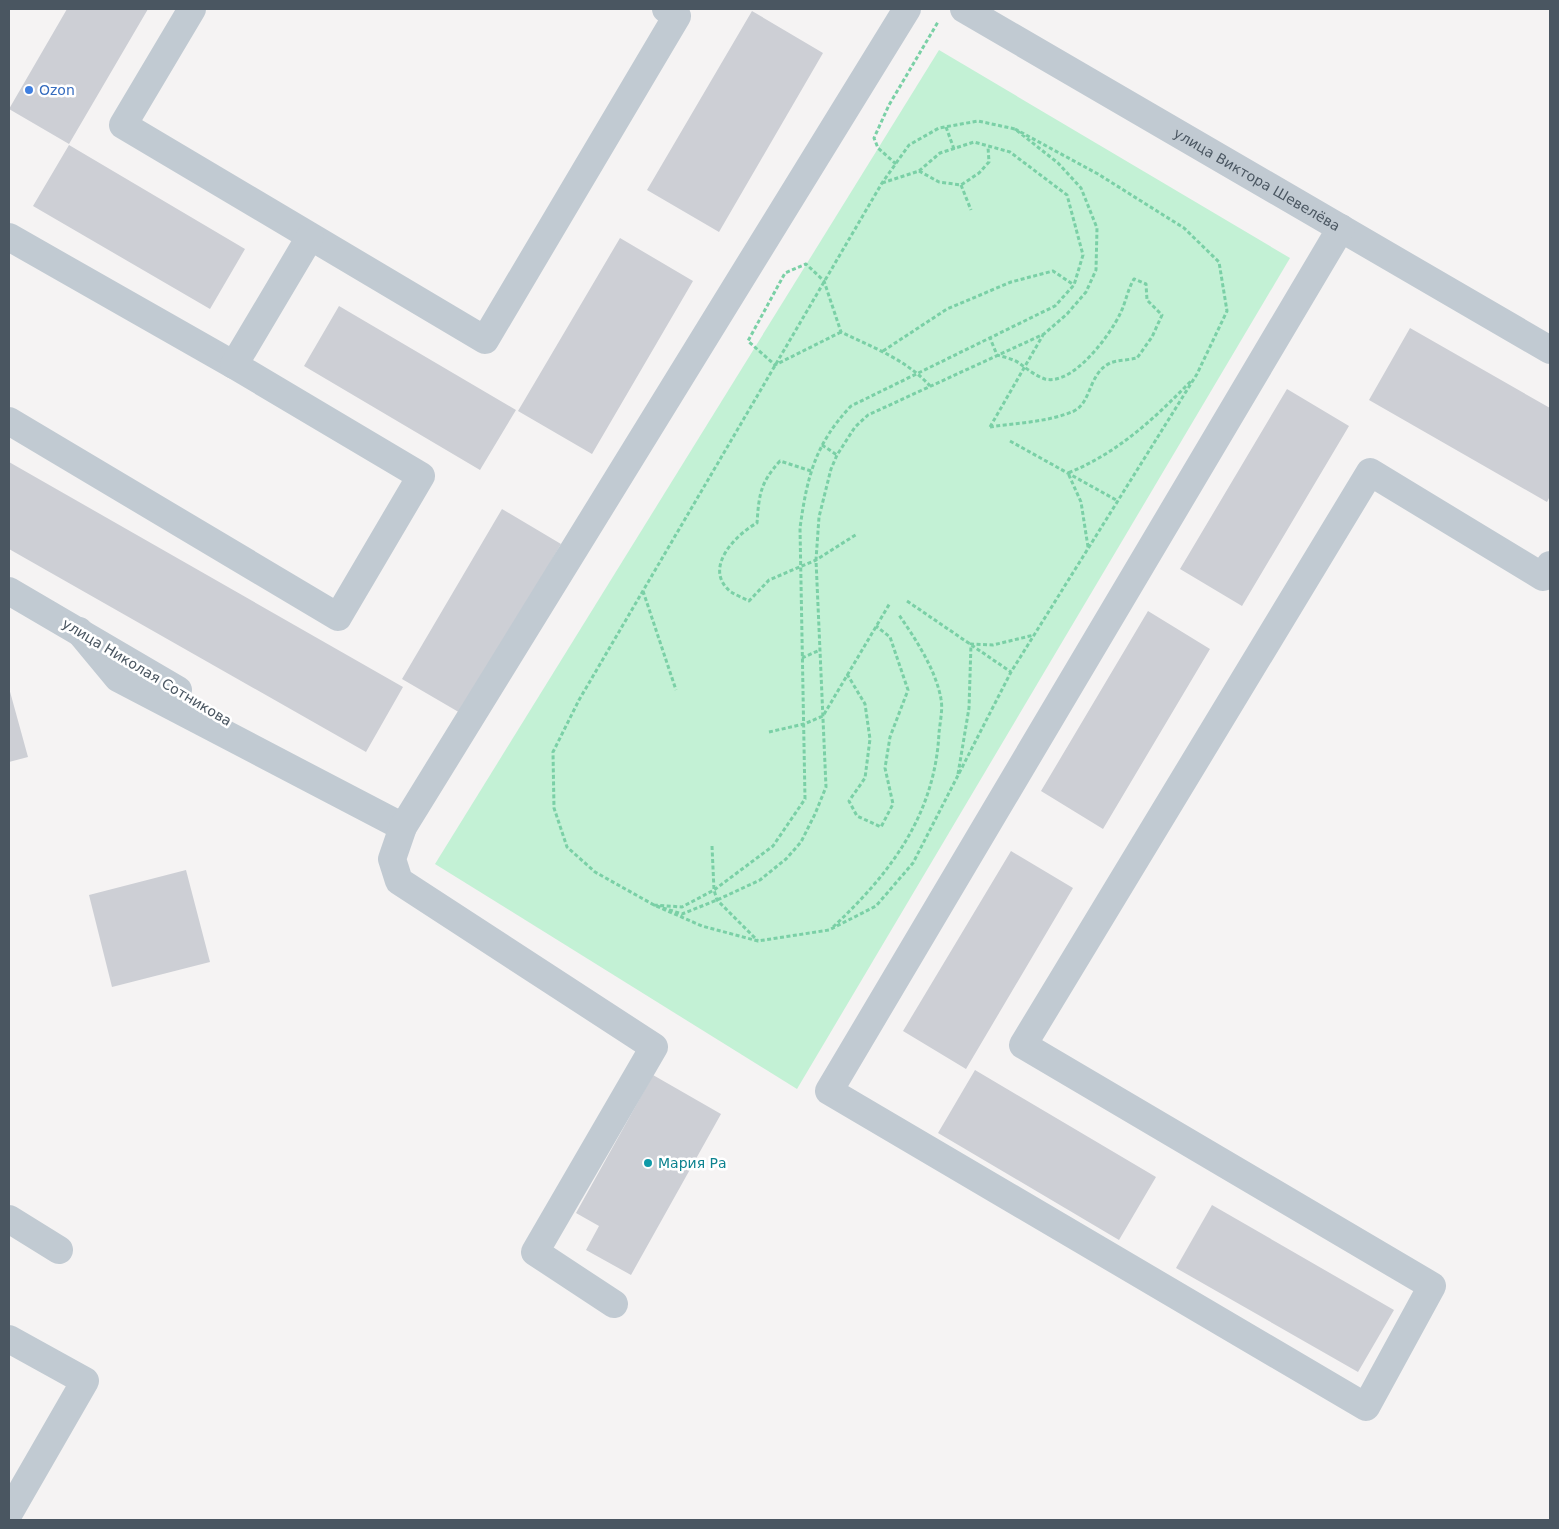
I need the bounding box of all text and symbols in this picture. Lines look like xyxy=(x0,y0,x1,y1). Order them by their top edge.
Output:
place label: Ozon xyxy=(39,82,75,98)
marker: Ozon xyxy=(23,84,35,96)
street label: улица Виктора Шевелёва xyxy=(1171,125,1343,234)
street label: улица Николая Сотникова xyxy=(60,615,234,729)
place label: Мария Ра xyxy=(658,1155,727,1171)
marker: Мария Ра xyxy=(642,1157,654,1169)

